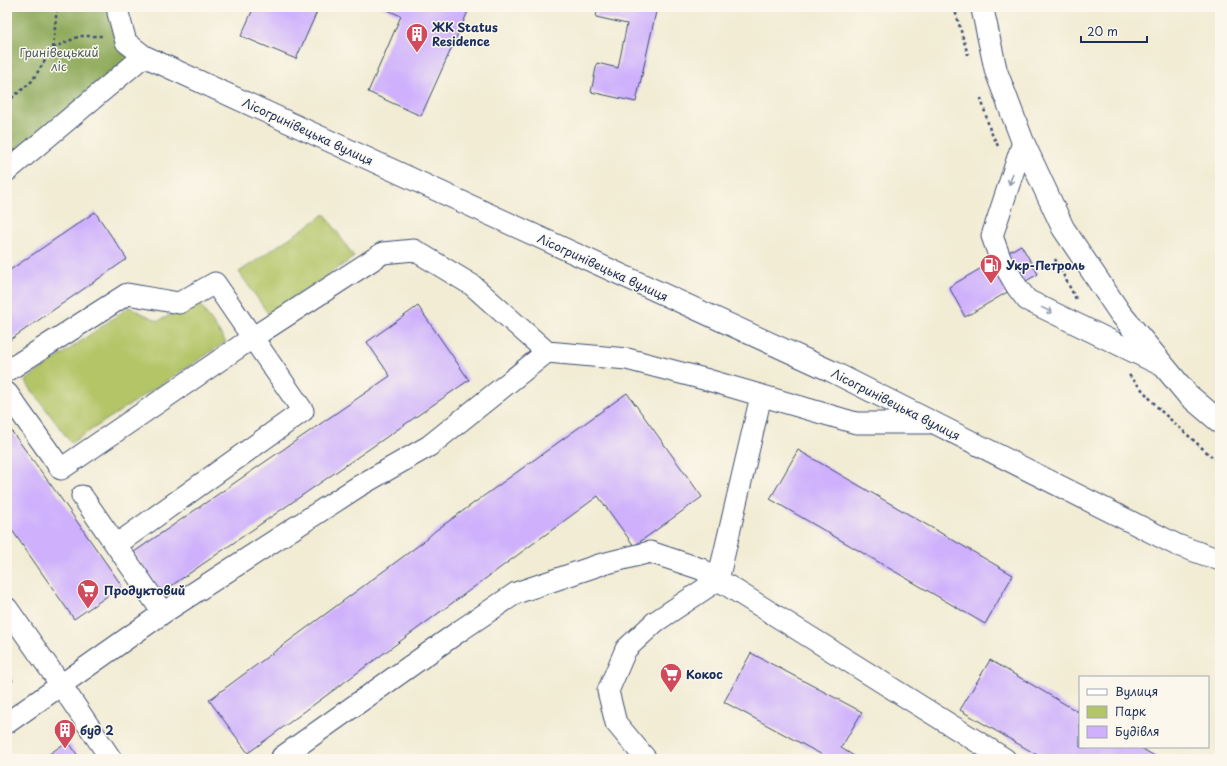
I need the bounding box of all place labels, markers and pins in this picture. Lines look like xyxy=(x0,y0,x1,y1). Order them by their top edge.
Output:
place label: ЖК Status Residence xyxy=(431,18,498,50)
building icon: ЖК Status Residence xyxy=(404,21,430,54)
fuel station icon: Укр-Петроль xyxy=(978,252,1004,285)
place label: Укр-Петроль xyxy=(1006,256,1085,274)
supermarket icon: Продуктовий xyxy=(75,577,101,610)
place label: Продуктовий xyxy=(104,581,185,599)
supermarket icon: Кокос xyxy=(658,661,684,694)
place label: Кокос xyxy=(686,665,723,683)
building icon: буд 2 xyxy=(52,717,78,750)
place label: буд 2 xyxy=(80,721,114,739)

